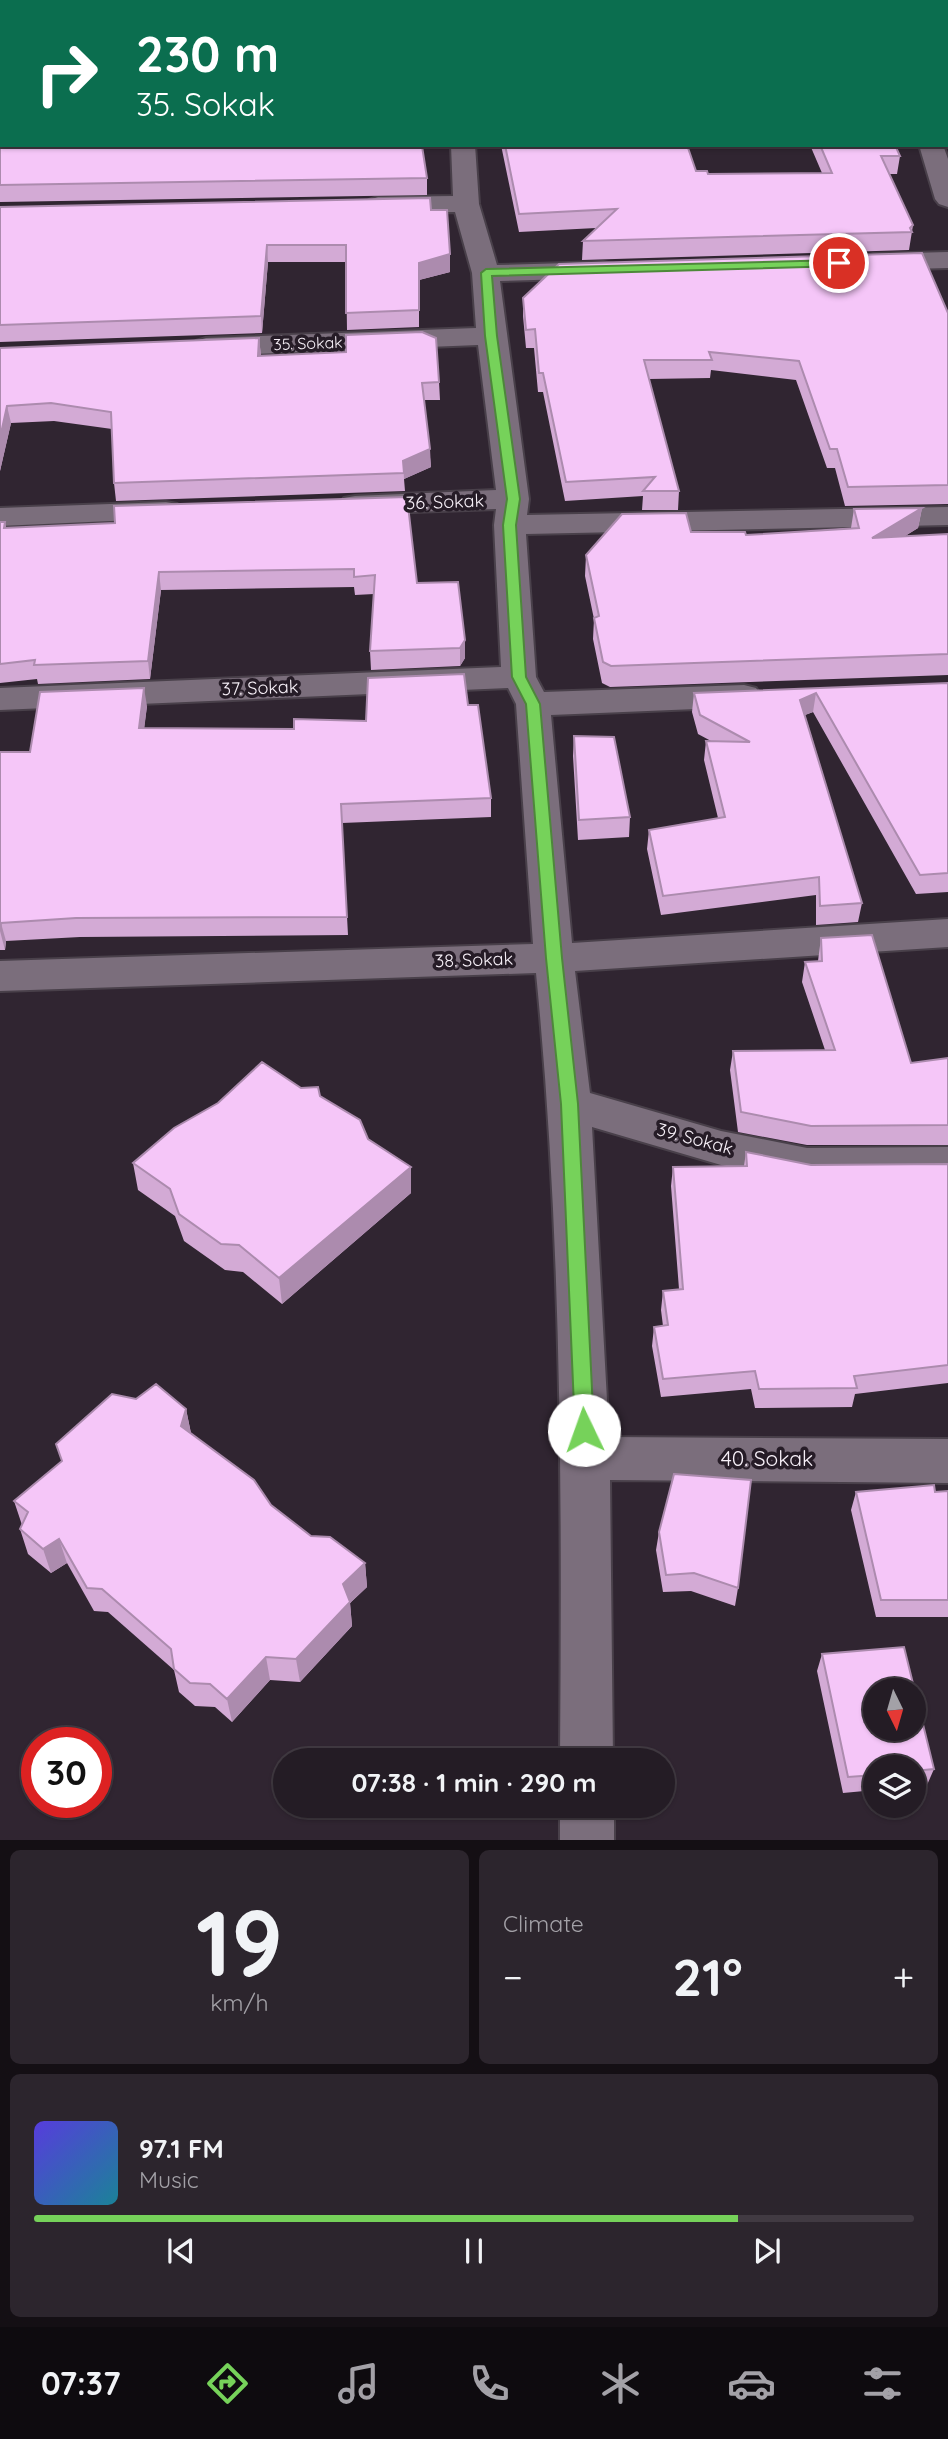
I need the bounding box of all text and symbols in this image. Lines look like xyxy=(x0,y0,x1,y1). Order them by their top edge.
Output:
text: 230 m xyxy=(136,23,279,84)
icon: right xyxy=(21,28,112,119)
text: 35. Sokak xyxy=(136,84,275,124)
pin xyxy=(809,233,869,293)
icon: arrive xyxy=(820,244,858,282)
street label: 35. Sokak xyxy=(273,332,343,354)
street label: 36. Sokak xyxy=(405,489,485,514)
street label: 37. Sokak xyxy=(221,675,299,700)
street label: 38. Sokak xyxy=(434,947,514,972)
street label: 39. Sokak xyxy=(654,1117,736,1160)
position arrow xyxy=(547,1393,621,1467)
street label: 40. Sokak xyxy=(721,1445,813,1471)
north arrow xyxy=(863,1678,926,1741)
map controls xyxy=(863,1678,926,1818)
speed limit sign: 30 xyxy=(21,1727,112,1818)
button: layers xyxy=(863,1755,926,1818)
text: 07:38 · 1 min · 290 m xyxy=(352,1766,596,1799)
text: 19 xyxy=(196,1885,283,1999)
text: Climate xyxy=(503,1909,584,1938)
text: 21° xyxy=(673,1944,743,2009)
text: − xyxy=(503,1953,523,2001)
text: + xyxy=(893,1953,914,2001)
text: km/h xyxy=(210,1988,269,2017)
text: 97.1 FM xyxy=(139,2132,224,2165)
text: Music xyxy=(139,2165,199,2194)
icon: previous xyxy=(162,2232,200,2270)
icon: pause xyxy=(455,2232,493,2270)
icon: next xyxy=(748,2232,786,2270)
icon: directions xyxy=(203,2359,252,2408)
icon: music xyxy=(334,2359,383,2408)
icon: phone xyxy=(465,2359,514,2408)
icon: climate xyxy=(596,2359,645,2408)
icon: car xyxy=(727,2359,776,2408)
icon: filters xyxy=(858,2359,907,2408)
text: 07:37 xyxy=(41,2363,120,2403)

